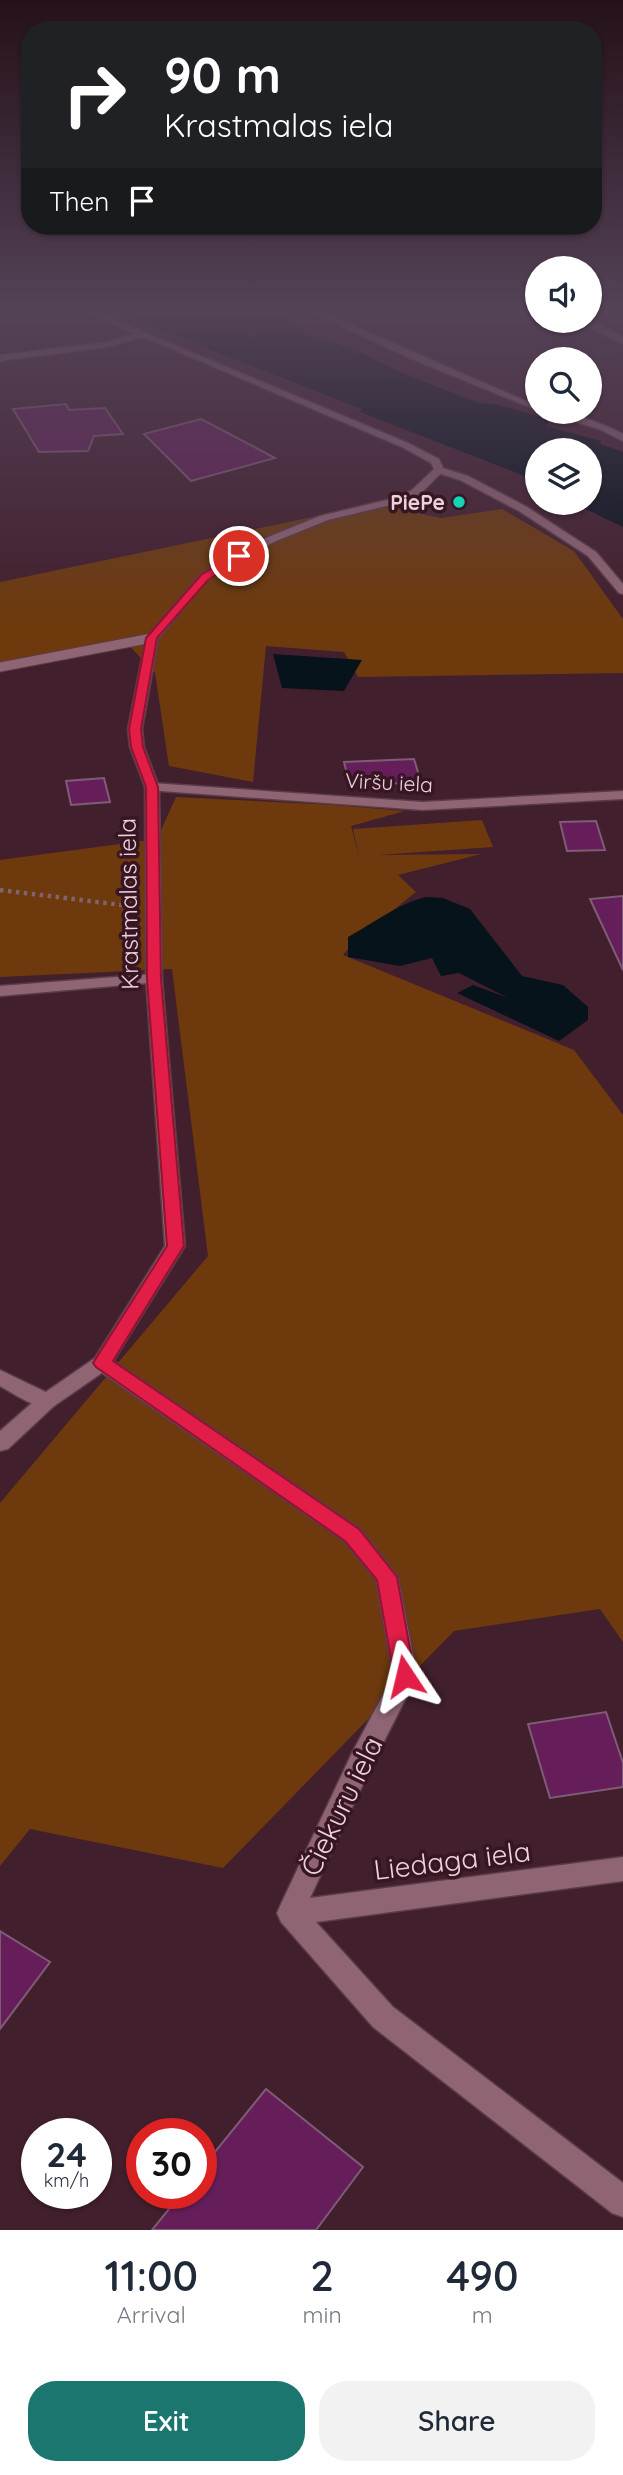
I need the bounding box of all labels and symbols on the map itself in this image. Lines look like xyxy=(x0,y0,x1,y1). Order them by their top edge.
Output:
place label: PiePe xyxy=(390,489,445,515)
marker: PiePe xyxy=(451,494,467,510)
pin xyxy=(209,526,269,586)
street label: Viršu iela xyxy=(344,767,434,797)
street label: Krastmalas iela xyxy=(112,818,144,990)
position arrow xyxy=(368,1639,442,1713)
street label: Čiekuru iela xyxy=(292,1731,390,1881)
street label: Liedaga iela xyxy=(372,1833,532,1887)
speed limit sign: 30 xyxy=(126,2118,217,2209)

